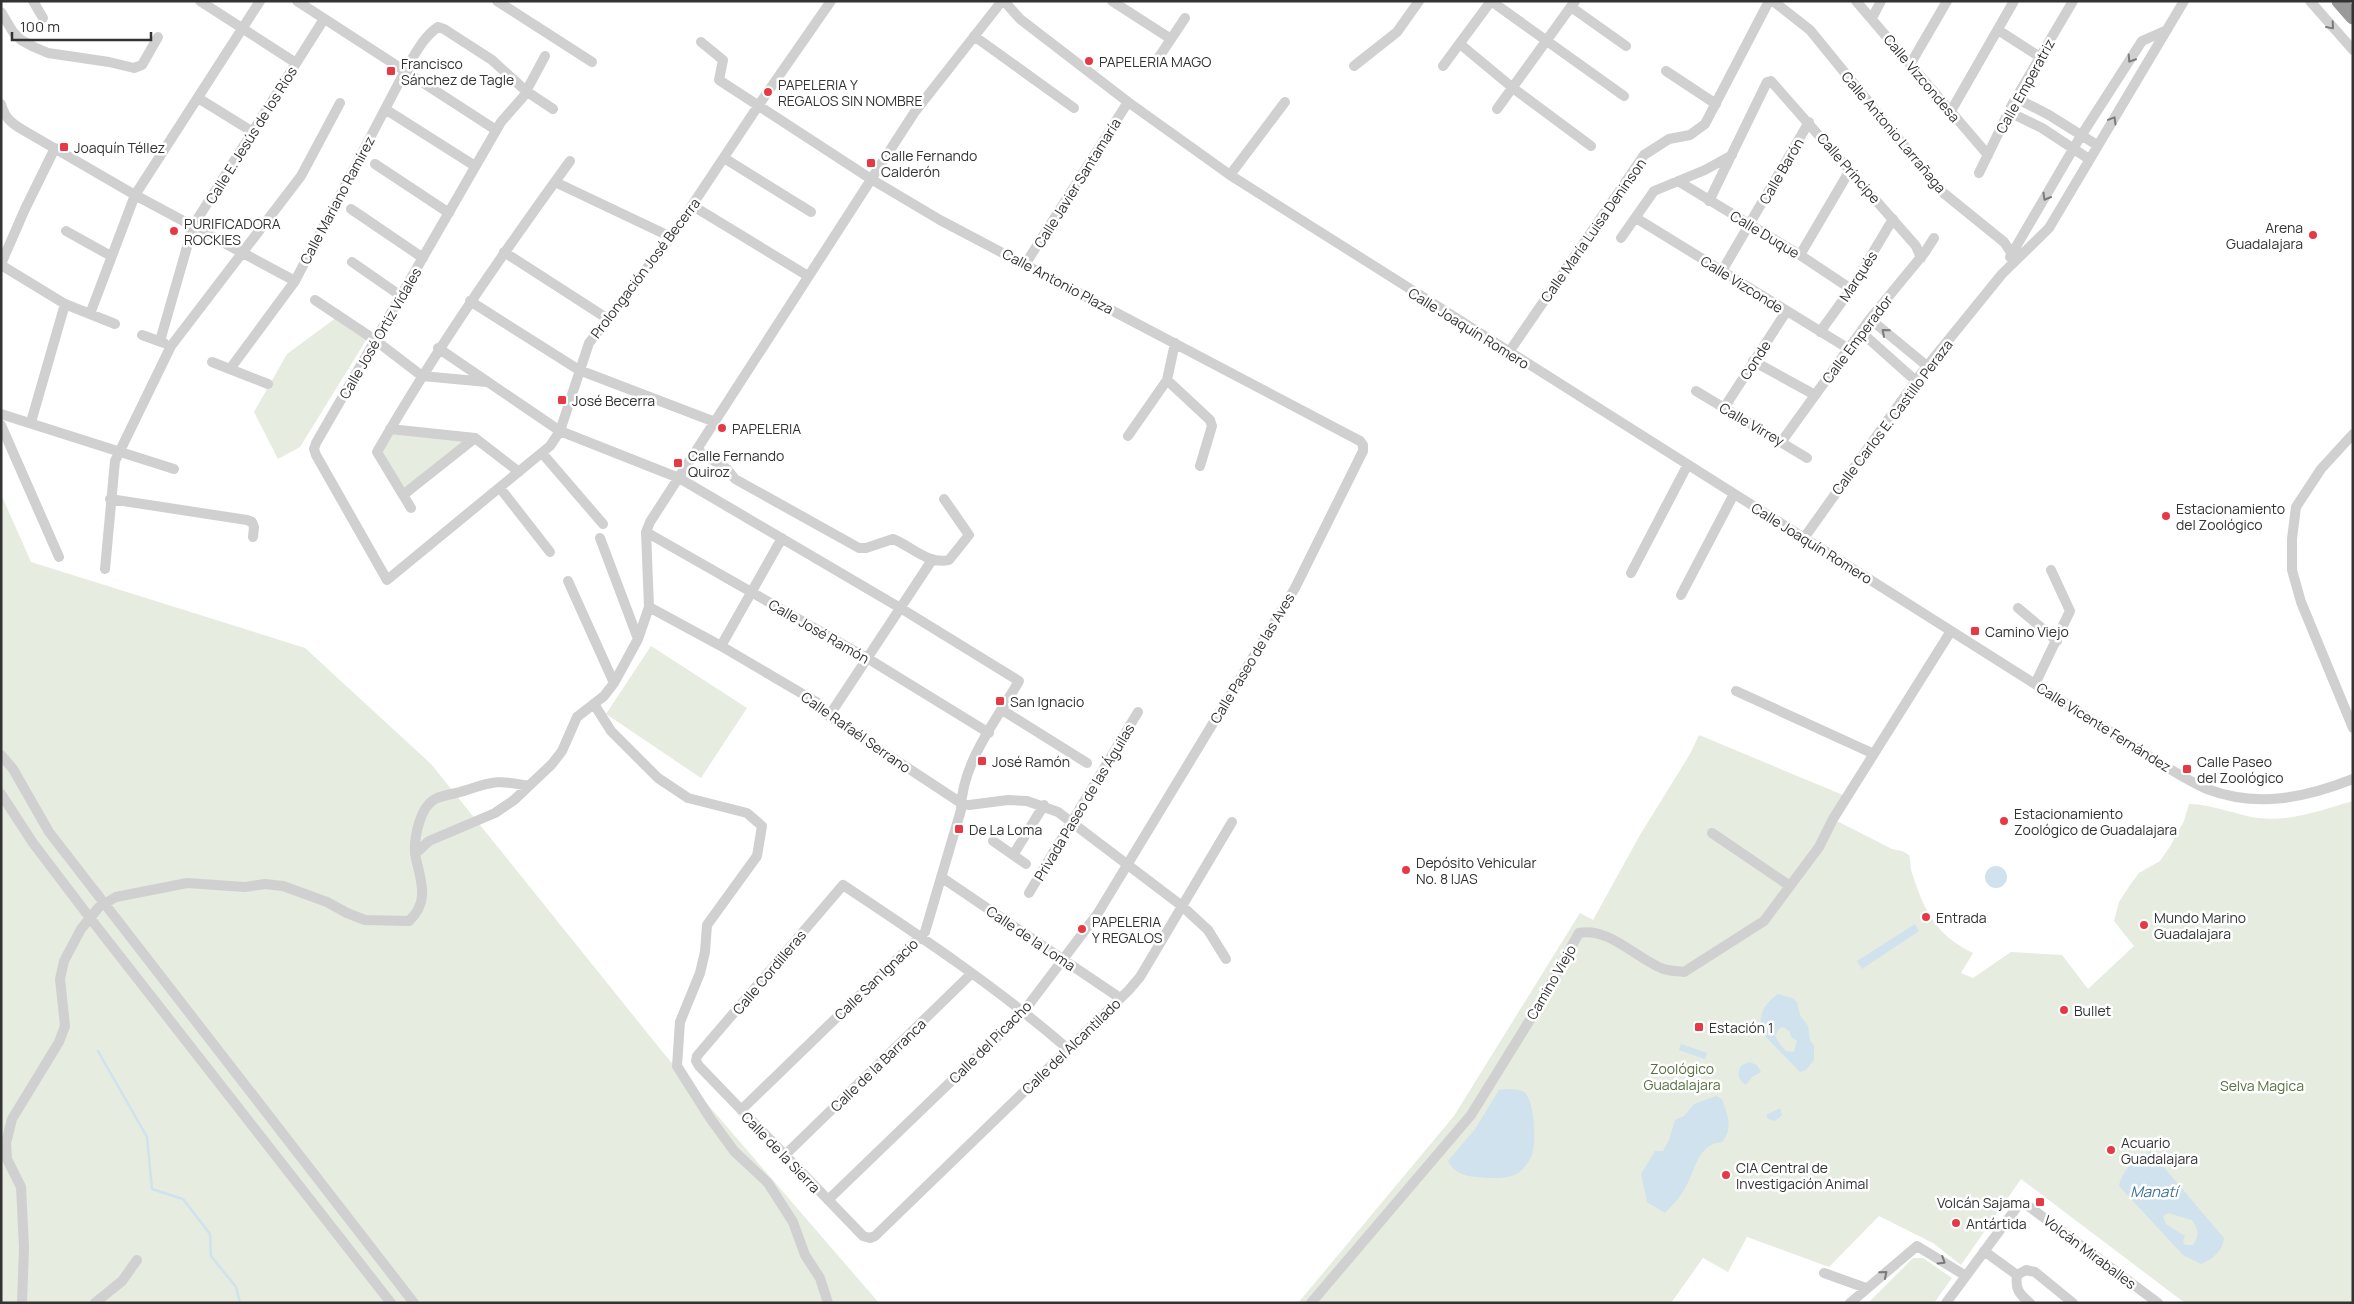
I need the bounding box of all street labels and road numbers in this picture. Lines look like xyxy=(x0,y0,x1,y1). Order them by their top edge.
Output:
street label: Calle Vizcondesa xyxy=(1880,30,1964,126)
street label: Calle Emperatriz xyxy=(1991,35,2059,137)
street label: Calle E. Jesús de los Ríos xyxy=(201,63,301,207)
street label: Calle Antonio Larrañaga xyxy=(1837,67,1951,197)
street label: Calle Javier Santamaría xyxy=(1029,115,1125,251)
street label: Calle Príncipe xyxy=(1813,129,1885,207)
street label: Calle Mariano Ramírez xyxy=(295,133,379,267)
street label: Calle Barón xyxy=(1754,135,1808,207)
street label: Calle María Luisa Deninson xyxy=(1536,154,1650,306)
street label: Prolongación José Becerra xyxy=(586,194,704,342)
street label: Calle Duque xyxy=(1727,206,1803,262)
street label: Calle Antonio Plaza xyxy=(999,244,1117,318)
street label: Marqués xyxy=(1835,247,1881,305)
street label: Calle Vizconde xyxy=(1697,251,1787,317)
street label: Calle José Ortiz Vidales xyxy=(335,264,425,402)
street label: Calle Joaquín Romero xyxy=(1405,283,1533,373)
street label: Calle Emperador xyxy=(1818,291,1896,387)
street label: Calle Carlos E. Castillo Peraza xyxy=(1827,336,1957,498)
street label: Conde xyxy=(1735,337,1775,383)
street label: Calle Virrey xyxy=(1716,398,1789,451)
street label: Calle Joaquín Romero xyxy=(1748,498,1876,588)
street label: Calle Paseo de las Aves xyxy=(1205,589,1299,727)
street label: Calle José Ramón xyxy=(765,594,873,668)
street label: Calle Vicente Fernández xyxy=(2033,678,2175,776)
street label: Calle Rafaél Serrano xyxy=(797,687,915,777)
street label: Privada Paseo de las Águilas xyxy=(1029,720,1139,884)
street label: Calle de la Loma xyxy=(983,901,1079,975)
street label: Calle Cordilleras xyxy=(728,926,810,1018)
street label: Calle San Ignacio xyxy=(830,934,922,1024)
street label: Camino Viejo xyxy=(1522,941,1580,1023)
street label: Calle del Alcantilado xyxy=(1018,994,1124,1098)
street label: Calle del Picacho xyxy=(945,997,1035,1087)
street label: Calle de la Barranca xyxy=(826,1014,930,1116)
street label: Calle de la Sierra xyxy=(737,1107,825,1197)
street label: Volcán Miraballes xyxy=(2040,1211,2140,1293)

